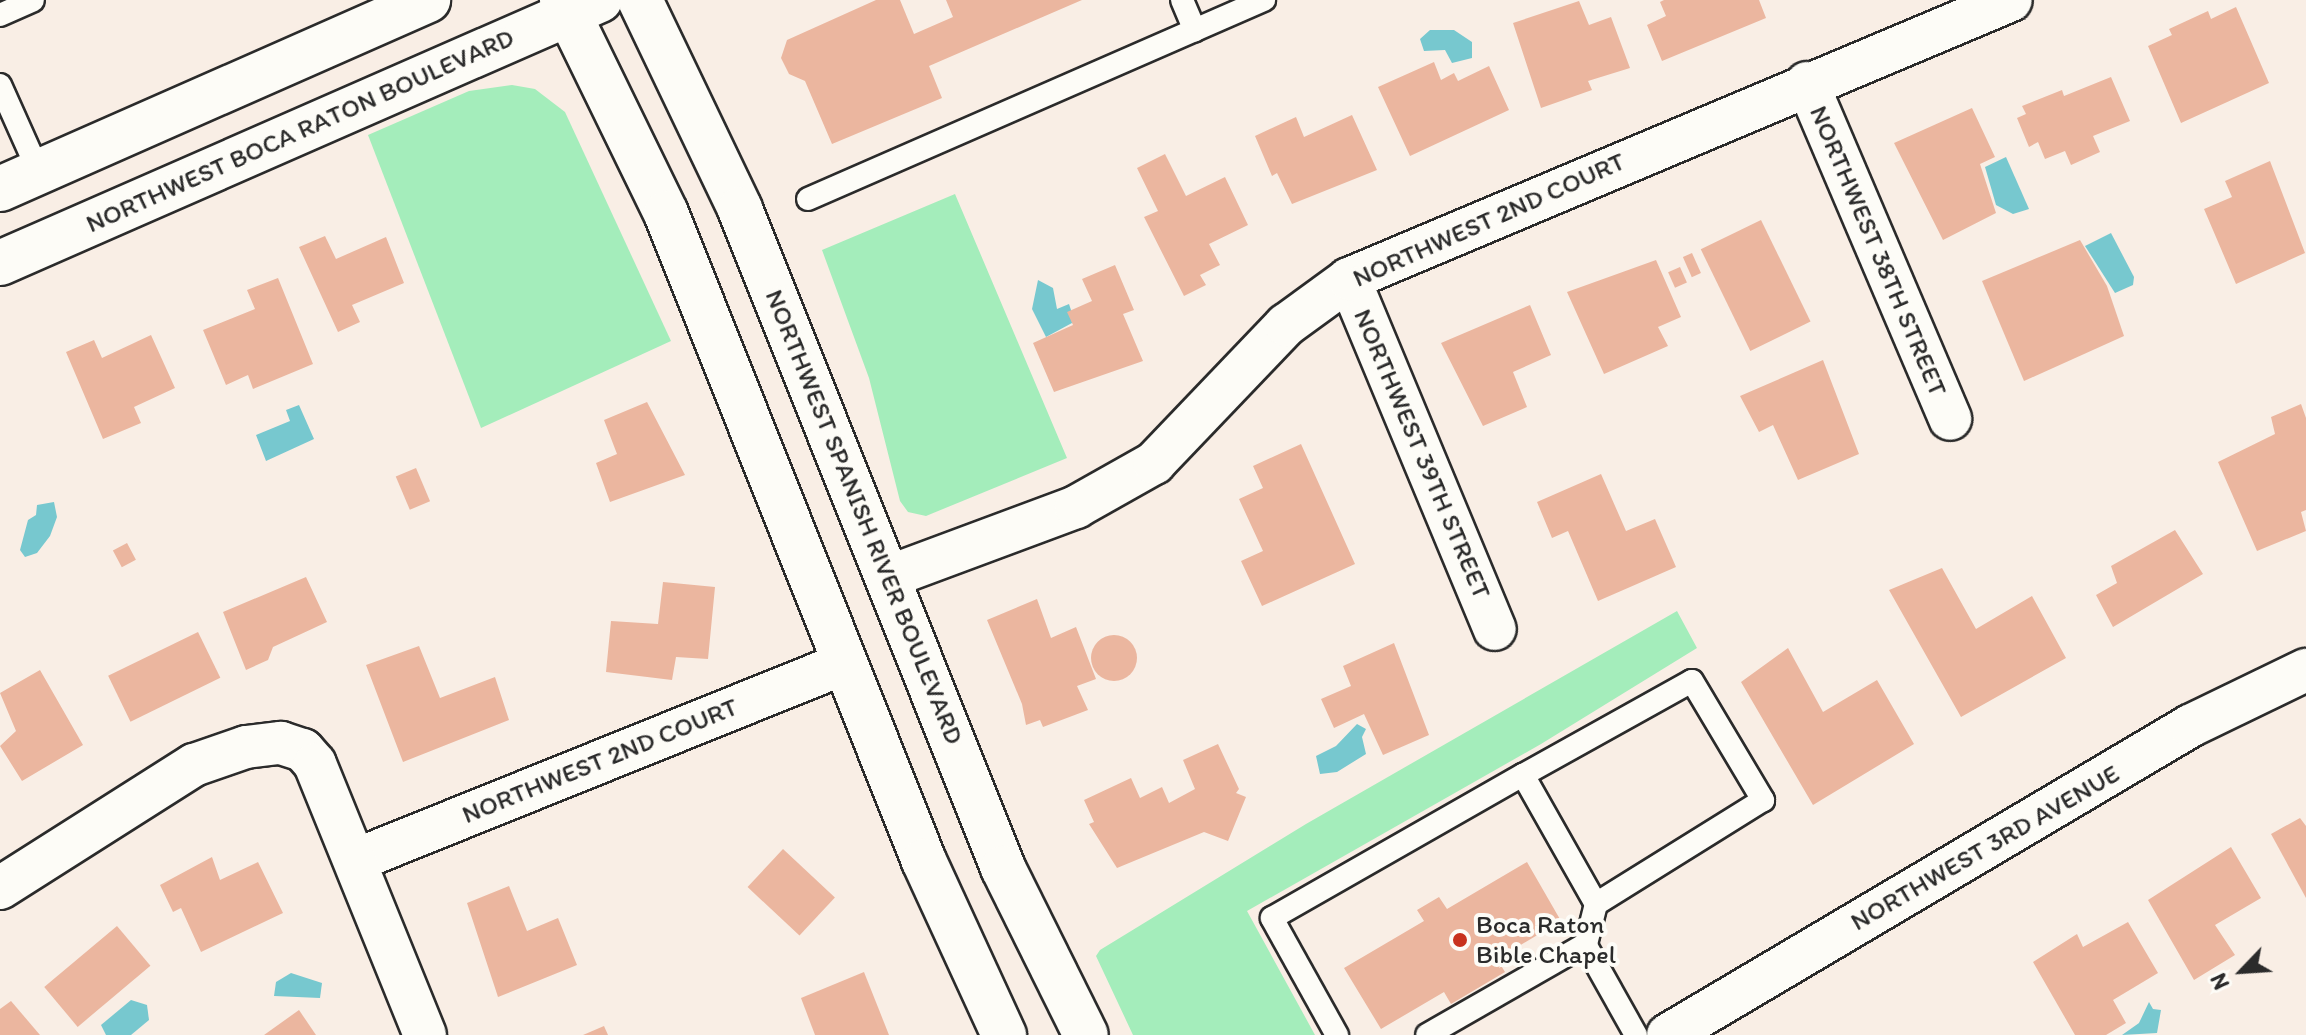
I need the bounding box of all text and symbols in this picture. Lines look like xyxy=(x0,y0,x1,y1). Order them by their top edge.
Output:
street label: NORTHWEST BOCA RATON BOULEVARD xyxy=(81,22,519,240)
street label: NORTHWEST 38TH STREET xyxy=(1803,101,1953,401)
street label: NORTHWEST 2ND COURT xyxy=(1348,146,1630,294)
street label: NORTHWEST SPANISH RIVER BOULEVARD xyxy=(758,285,970,749)
street label: NORTHWEST 39TH STREET xyxy=(1347,304,1497,604)
street label: NORTHWEST 2ND COURT xyxy=(458,691,742,831)
street label: NORTHWEST 3RD AVENUE xyxy=(1846,759,2124,937)
place label: Boca Raton Bible Chapel xyxy=(1476,909,1615,970)
marker: Boca Raton Bible Chapel xyxy=(1451,931,1469,949)
north arrow xyxy=(2202,931,2282,1011)
text: N xyxy=(2204,969,2235,994)

